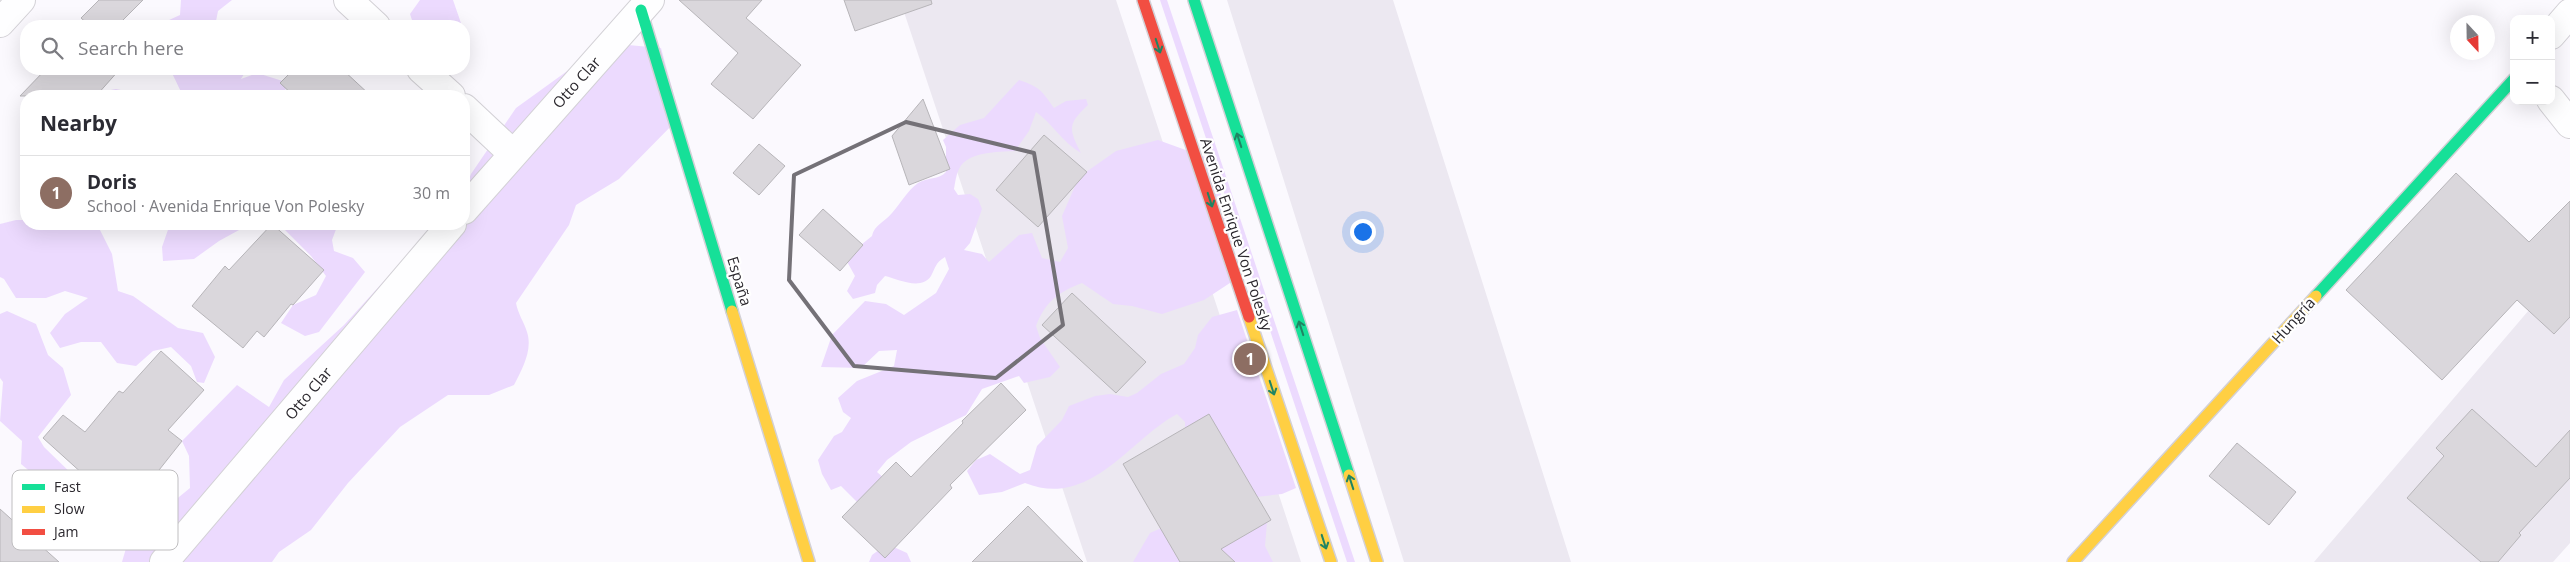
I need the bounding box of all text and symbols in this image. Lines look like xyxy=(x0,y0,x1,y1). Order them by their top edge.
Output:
north arrow xyxy=(2450,15,2495,60)
map controls xyxy=(2510,15,2555,105)
button: + xyxy=(2510,15,2555,60)
search box xyxy=(20,20,470,75)
icon: search xyxy=(38,34,66,62)
text: Search here xyxy=(78,35,184,61)
one-way arrow xyxy=(1154,38,1163,54)
street label: Otto Clar xyxy=(547,52,605,112)
button: − xyxy=(2510,60,2555,105)
text: Nearby xyxy=(40,109,117,137)
one-way arrow xyxy=(1234,132,1244,148)
street label: Avenida Enrique Von Polesky xyxy=(1196,135,1278,334)
text: Doris xyxy=(87,169,137,195)
text: 1 xyxy=(51,182,61,204)
text: 30 m xyxy=(413,182,450,204)
one-way arrow xyxy=(1206,192,1215,208)
text: School · Avenida Enrique Von Polesky xyxy=(87,195,364,217)
your location xyxy=(1350,219,1376,245)
street label: España xyxy=(723,254,757,308)
street label: Hungría xyxy=(2267,293,2319,347)
one-way arrow xyxy=(1295,320,1305,336)
pin: 1 xyxy=(1234,340,1266,378)
street label: Otto Clar xyxy=(280,362,336,424)
one-way arrow xyxy=(1268,379,1278,395)
legend xyxy=(12,470,178,550)
one-way arrow xyxy=(1346,475,1355,491)
text: Fast xyxy=(54,477,81,496)
text: Slow xyxy=(54,499,85,518)
text: Jam xyxy=(52,522,79,541)
one-way arrow xyxy=(1320,533,1329,549)

